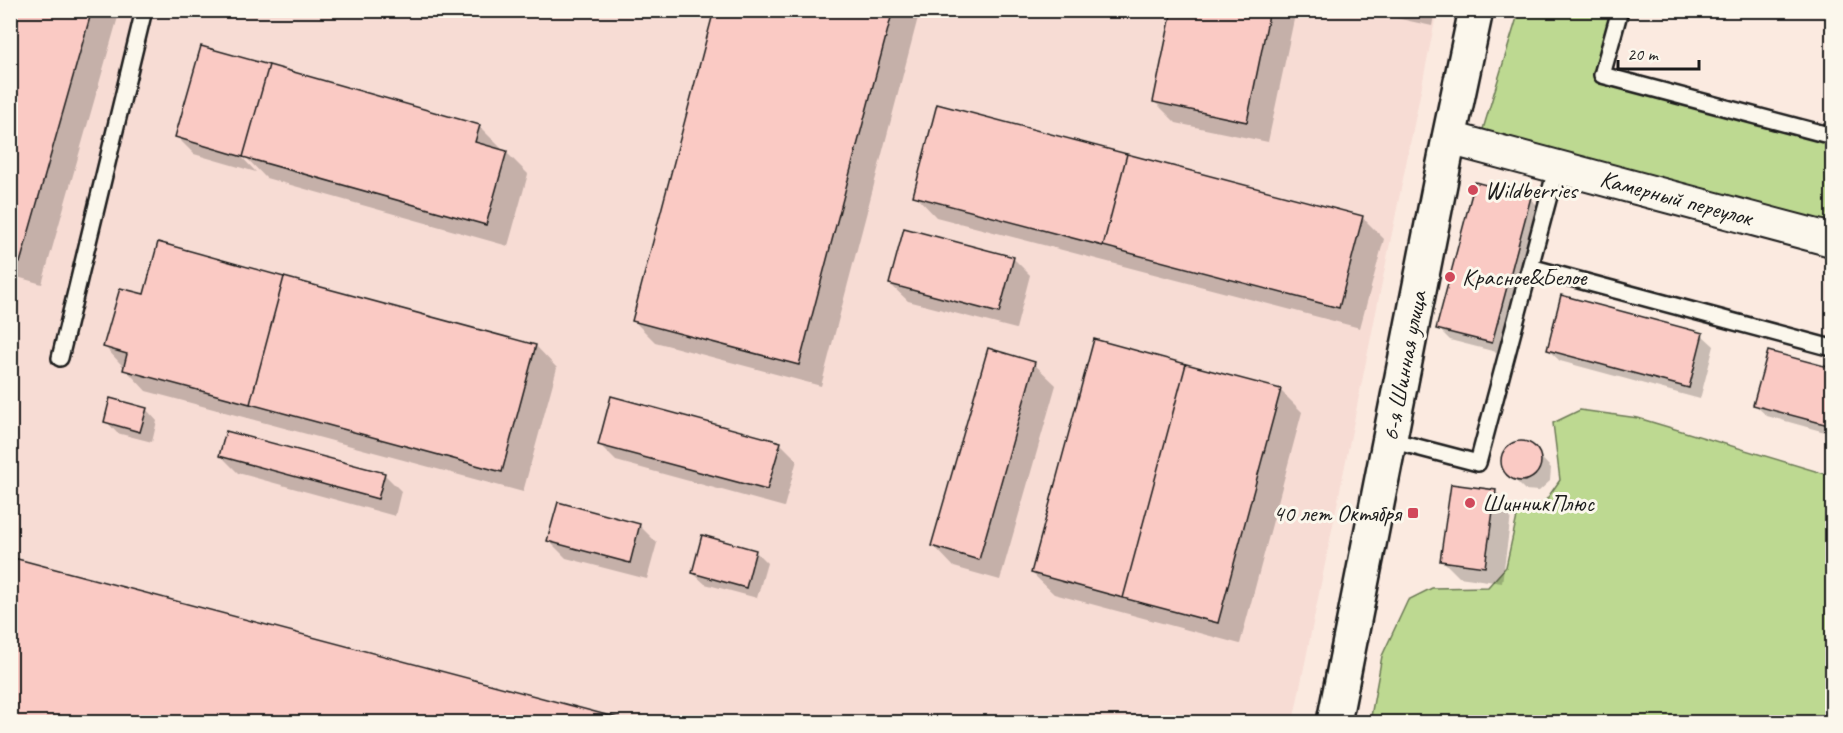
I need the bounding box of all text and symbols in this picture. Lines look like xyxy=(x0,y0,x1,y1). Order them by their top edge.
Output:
scale bar xyxy=(1618,33,1699,71)
text: 20 m xyxy=(1627,43,1660,65)
street label: Камерный переулок xyxy=(1597,163,1757,233)
place label: Wildberries xyxy=(1485,175,1579,205)
marker: Wildberries xyxy=(1466,183,1480,197)
place label: Красное&Белое xyxy=(1462,262,1588,292)
marker: Красное&Белое xyxy=(1443,270,1457,284)
street label: 6-я Шинная улица xyxy=(1375,287,1434,443)
place label: ШинникПлюс xyxy=(1482,488,1595,518)
marker: ШинникПлюс xyxy=(1463,496,1477,510)
place label: 40 лет Октября xyxy=(1273,498,1403,528)
marker: 40 лет Октября xyxy=(1406,506,1420,520)

